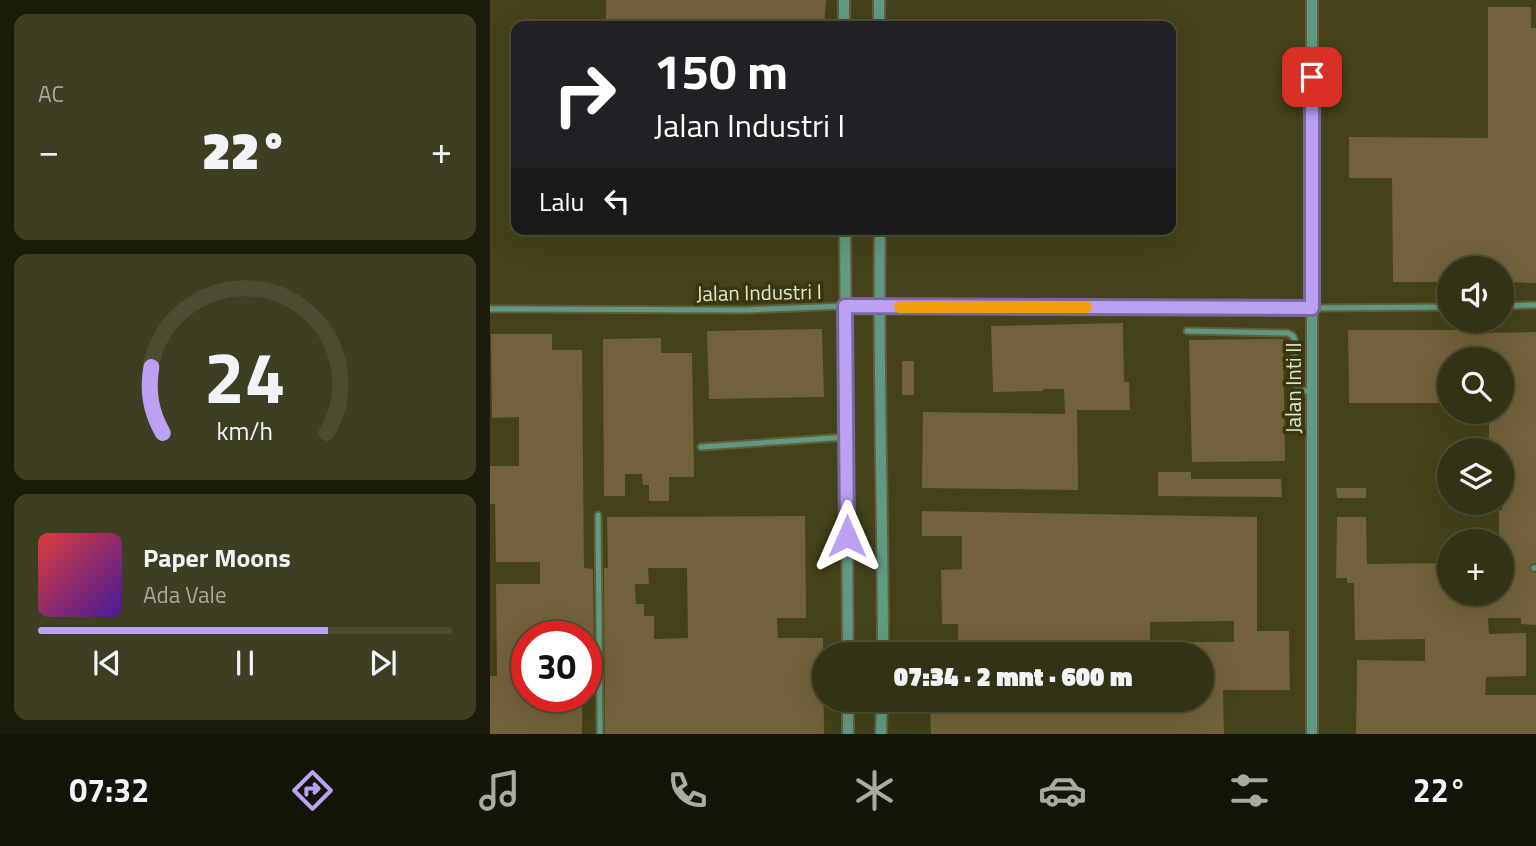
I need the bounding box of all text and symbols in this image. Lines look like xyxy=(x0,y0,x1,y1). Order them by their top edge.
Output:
text: 150 m xyxy=(654,33,788,108)
pin xyxy=(1282,47,1342,107)
icon: right xyxy=(539,49,630,140)
icon: arrive xyxy=(1293,58,1331,96)
text: AC xyxy=(38,76,64,111)
text: Jalan Industri I xyxy=(654,101,845,149)
text: 22° xyxy=(202,110,288,189)
text: − xyxy=(38,121,59,179)
text: + xyxy=(431,121,452,179)
text: Lalu xyxy=(539,182,584,221)
icon: left xyxy=(598,182,636,220)
map controls xyxy=(1437,256,1514,606)
button: sound xyxy=(1437,256,1514,333)
street label: Jalan Industri I xyxy=(696,275,822,309)
text: 24 xyxy=(204,321,286,431)
street label: Jalan Inti II xyxy=(1277,342,1309,434)
button: search xyxy=(1437,347,1514,424)
text: km/h xyxy=(217,412,273,450)
button: layers xyxy=(1437,438,1514,515)
position arrow xyxy=(810,499,884,573)
button: + xyxy=(1437,529,1514,606)
text: Paper Moons xyxy=(143,538,291,577)
text: Ada Vale xyxy=(143,577,227,612)
speed limit sign: 30 xyxy=(511,621,602,712)
icon: previous xyxy=(88,644,126,682)
icon: pause xyxy=(226,644,264,682)
icon: next xyxy=(364,644,402,682)
text: 07:34 · 2 mnt · 600 m xyxy=(894,657,1132,696)
text: 07:32 xyxy=(69,766,149,814)
icon: directions xyxy=(288,766,337,815)
icon: music xyxy=(475,766,524,815)
icon: phone xyxy=(663,766,712,815)
icon: climate xyxy=(850,766,899,815)
icon: car xyxy=(1038,766,1087,815)
icon: filters xyxy=(1225,766,1274,815)
text: 22° xyxy=(1413,766,1467,814)

